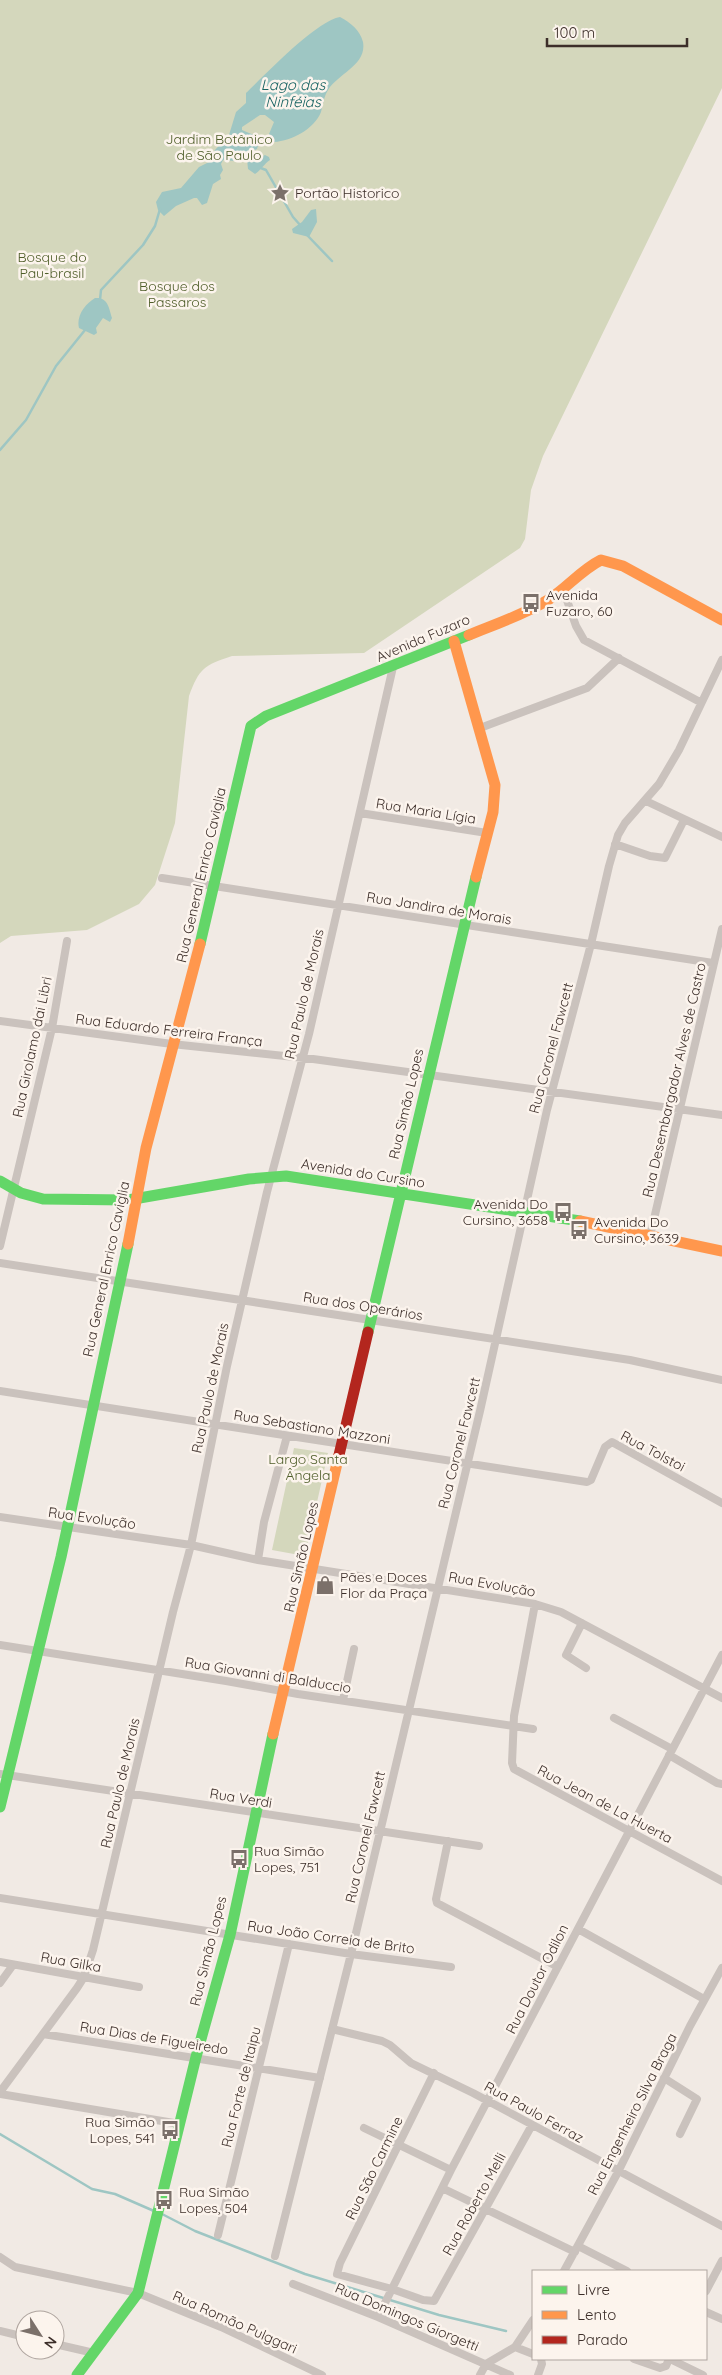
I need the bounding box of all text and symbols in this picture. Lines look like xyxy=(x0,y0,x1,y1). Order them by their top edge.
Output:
scale bar xyxy=(547,15,687,47)
text: 100 m xyxy=(554,23,595,42)
water label: Lago das Ninféias xyxy=(261,75,326,111)
park label: Jardim Botânico de São Paulo xyxy=(165,130,273,164)
place icon: Portão Historico xyxy=(269,182,291,204)
place label: Portão Historico xyxy=(295,184,399,202)
park label: Bosque do Pau-brasil xyxy=(17,248,87,282)
park label: Bosque dos Passaros xyxy=(139,277,215,311)
place label: Avenida Fuzaro, 60 xyxy=(546,586,613,620)
bus stop icon: Avenida Fuzaro, 60 xyxy=(520,592,542,614)
street label: Avenida Fuzaro xyxy=(373,610,473,666)
street label: Rua General Enrico Caviglia xyxy=(172,786,230,964)
street label: Rua Maria Lígia xyxy=(375,794,477,828)
street label: Rua Jandira de Morais xyxy=(365,888,513,928)
street label: Rua Paulo de Morais xyxy=(280,927,328,1061)
street label: Rua Desembargador Alves de Castro xyxy=(638,961,710,1199)
street label: Rua Girolamo dai Libri xyxy=(8,975,56,1119)
street label: Rua Coronel Fawcett xyxy=(525,980,577,1115)
street label: Rua Eduardo Ferreira França xyxy=(74,1010,264,1050)
street label: Rua Simão Lopes xyxy=(385,1047,427,1161)
street label: Avenida do Cursino xyxy=(300,1154,426,1192)
street label: Rua General Enrico Caviglia xyxy=(79,1180,133,1358)
place label: Avenida Do Cursino, 3658 xyxy=(463,1195,548,1229)
bus stop icon: Avenida Do Cursino, 3658 xyxy=(552,1201,574,1223)
place label: Avenida Do Cursino, 3639 xyxy=(594,1213,679,1247)
bus stop icon: Avenida Do Cursino, 3639 xyxy=(568,1219,590,1241)
street label: Rua dos Operários xyxy=(302,1288,424,1324)
street label: Rua Paulo de Morais xyxy=(187,1321,233,1455)
street label: Rua Coronel Fawcett xyxy=(434,1375,484,1511)
street label: Rua Sebastiano Mazzoni xyxy=(232,1406,392,1448)
street label: Rua Tolstoi xyxy=(618,1426,688,1476)
park label: Largo Santa Ângela xyxy=(268,1450,348,1484)
street label: Rua Simão Lopes xyxy=(280,1500,322,1614)
street label: Rua Evolução xyxy=(47,1503,137,1533)
street label: Rua Evolução xyxy=(447,1567,537,1601)
place label: Pães e Doces Flor da Praça xyxy=(340,1568,427,1602)
shop icon: Pães e Doces Flor da Praça xyxy=(314,1574,336,1596)
street label: Rua Giovanni di Balduccio xyxy=(184,1653,352,1697)
street label: Rua Paulo de Morais xyxy=(96,1716,144,1850)
street label: Rua Jean de La Huerta xyxy=(534,1761,676,1847)
street label: Rua Coronel Fawcett xyxy=(341,1769,389,1905)
street label: Rua Verdi xyxy=(208,1784,274,1812)
place label: Rua Simão Lopes, 751 xyxy=(254,1842,324,1876)
bus stop icon: Rua Simão Lopes, 751 xyxy=(228,1848,250,1870)
street label: Rua Simão Lopes xyxy=(186,1894,230,2008)
street label: Rua João Correia de Brito xyxy=(246,1916,416,1958)
street label: Rua Doutor Odilon xyxy=(502,1921,572,2037)
street label: Rua Gilka xyxy=(39,1948,103,1976)
street label: Rua Dias de Figueiredo xyxy=(79,2017,229,2059)
street label: Rua Forte de Itaipu xyxy=(217,2025,265,2149)
street label: Rua Engenheiro Silva Braga xyxy=(583,2030,681,2198)
street label: Rua Paulo Ferraz xyxy=(481,2077,587,2147)
place label: Rua Simão Lopes, 541 xyxy=(85,2113,155,2147)
street label: Rua São Carmine xyxy=(341,2113,407,2223)
bus stop icon: Rua Simão Lopes, 541 xyxy=(159,2119,181,2141)
street label: Rua Roberto Melli xyxy=(438,2149,510,2259)
place label: Rua Simão Lopes, 504 xyxy=(179,2183,249,2217)
bus stop icon: Rua Simão Lopes, 504 xyxy=(153,2189,175,2211)
legend xyxy=(532,2270,707,2360)
street label: Rua Domingos Giorgetti xyxy=(332,2279,482,2355)
text: Livre xyxy=(577,2280,610,2299)
street label: Rua Romão Pulggari xyxy=(170,2286,300,2358)
text: Lento xyxy=(577,2305,616,2324)
north arrow xyxy=(15,2310,65,2360)
text: Parado xyxy=(577,2330,628,2349)
text: N xyxy=(40,2333,61,2352)

